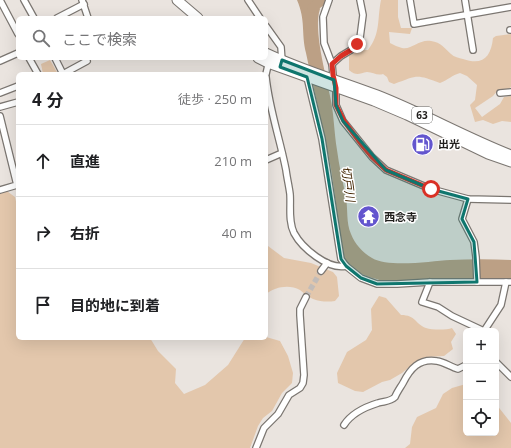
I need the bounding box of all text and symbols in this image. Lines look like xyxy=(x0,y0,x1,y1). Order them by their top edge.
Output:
search box xyxy=(16,16,268,60)
icon: search xyxy=(30,27,52,49)
text: ここで検索 xyxy=(62,29,137,49)
route end xyxy=(348,35,366,53)
text: 4 分 xyxy=(32,88,63,111)
text: 徒歩 · 250 m xyxy=(178,90,252,108)
road number: 63 xyxy=(412,107,432,123)
fuel station icon: 出光 xyxy=(409,131,435,157)
place label: 出光 xyxy=(438,136,460,151)
icon: ahead xyxy=(32,150,54,172)
text: 直進 xyxy=(70,151,100,171)
text: 210 m xyxy=(214,152,252,170)
water label: 切戸川 xyxy=(338,165,360,205)
route start xyxy=(422,180,440,198)
temple icon: 西念寺 xyxy=(356,204,382,230)
place label: 西念寺 xyxy=(384,209,417,224)
icon: right xyxy=(32,222,54,244)
text: 右折 xyxy=(70,223,100,243)
text: 40 m xyxy=(222,224,252,242)
icon: arrive xyxy=(32,294,54,316)
text: 目的地に到着 xyxy=(70,295,160,315)
map controls xyxy=(463,328,499,436)
button: + xyxy=(463,328,499,364)
button: − xyxy=(463,364,499,400)
button: locate xyxy=(463,400,499,436)

